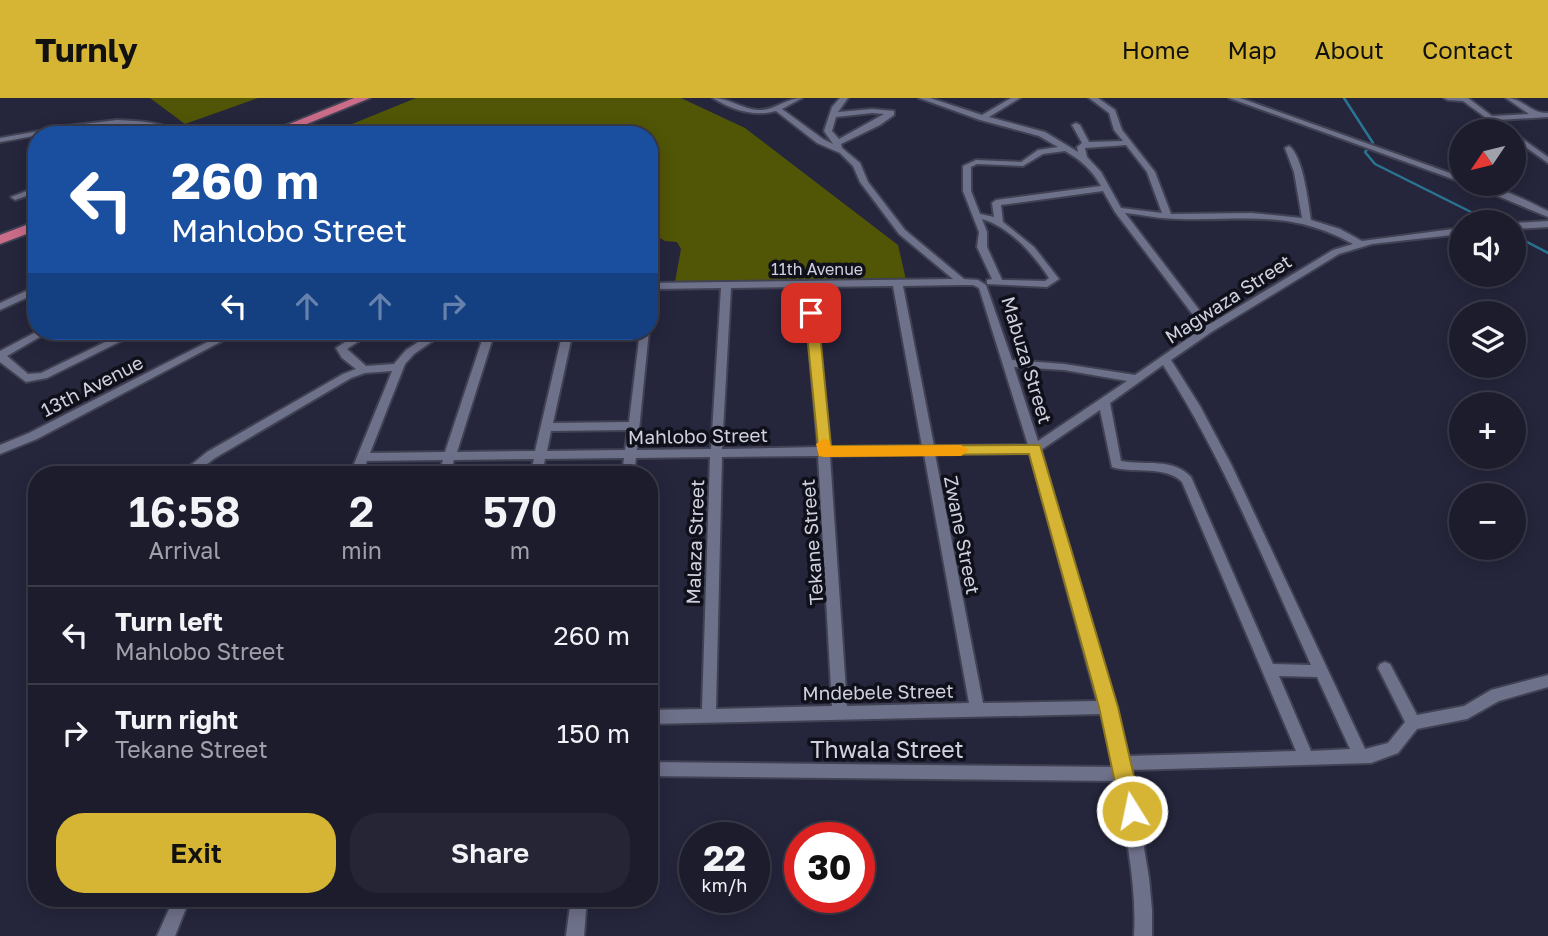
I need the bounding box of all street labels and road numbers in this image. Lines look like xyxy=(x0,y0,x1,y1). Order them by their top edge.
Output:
street label: Magwaza Street xyxy=(1160,249,1295,348)
street label: 11th Avenue xyxy=(771,259,863,279)
street label: Mabuza Street xyxy=(997,294,1058,426)
street label: 13th Avenue xyxy=(37,350,147,421)
street label: Mahlobo Street xyxy=(628,423,768,448)
street label: Zwane Street xyxy=(940,474,985,596)
street label: Tekane Street xyxy=(796,478,827,606)
street label: Malaza Street xyxy=(681,479,708,605)
street label: Mndebele Street xyxy=(802,679,954,704)
street label: Thwala Street xyxy=(810,735,964,763)

